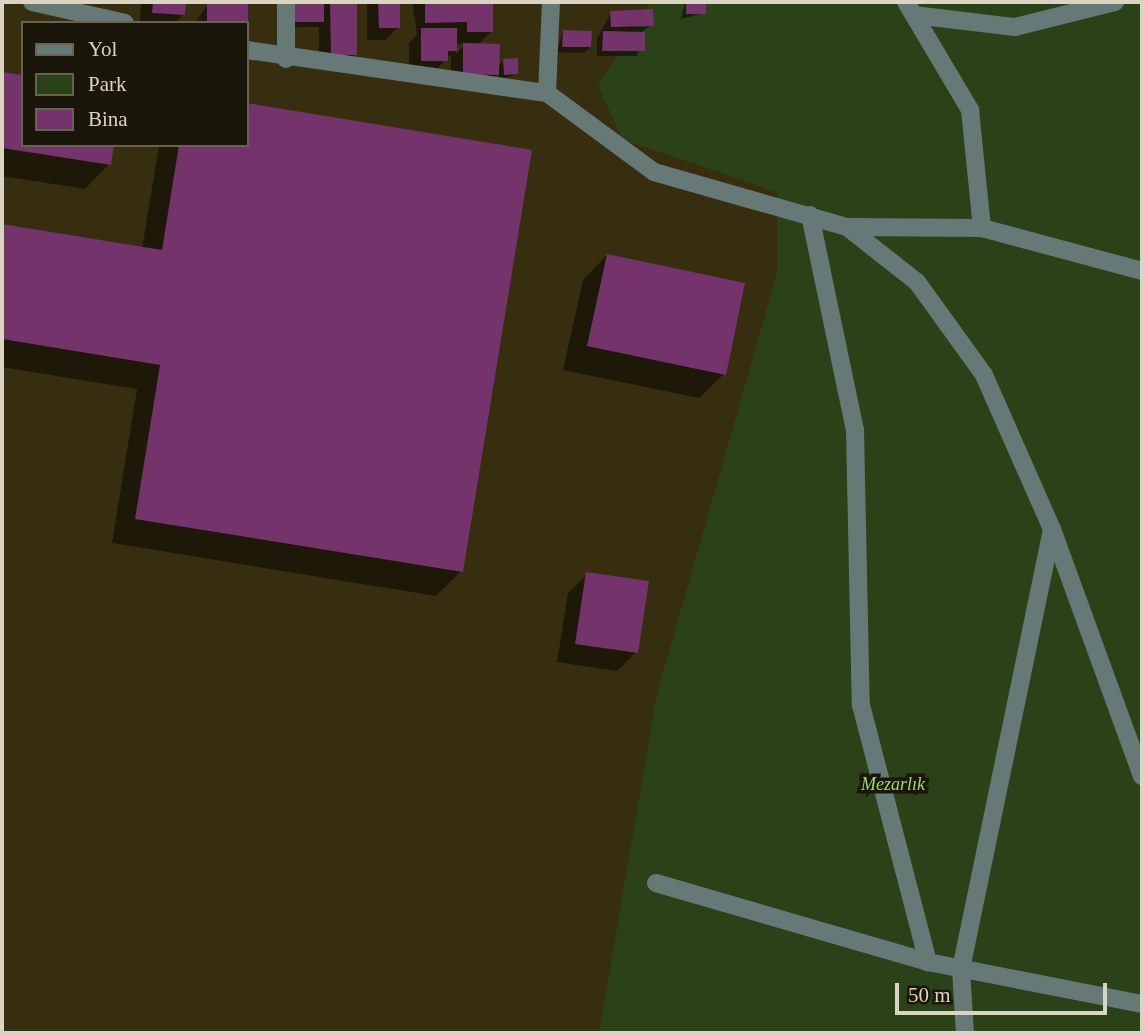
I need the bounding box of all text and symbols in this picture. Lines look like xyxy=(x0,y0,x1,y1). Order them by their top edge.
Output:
legend xyxy=(21,21,248,147)
text: Yol xyxy=(88,37,117,61)
text: Park xyxy=(88,72,127,96)
text: Bina xyxy=(88,107,128,131)
park label: Mezarlık xyxy=(861,773,925,795)
scale bar xyxy=(899,968,1111,1012)
text: 50 m xyxy=(908,983,951,1007)

